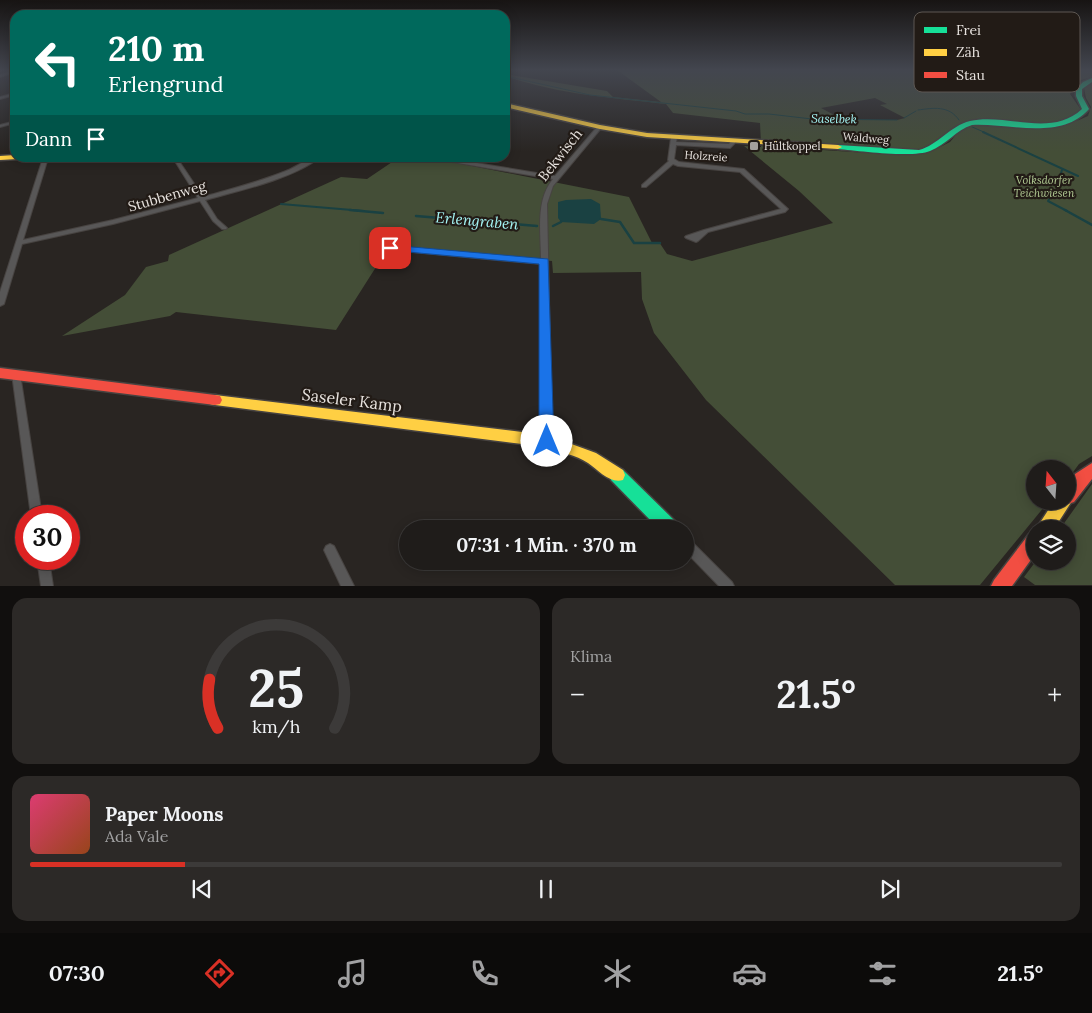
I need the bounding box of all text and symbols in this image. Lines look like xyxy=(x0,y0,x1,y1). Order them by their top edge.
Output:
legend xyxy=(914,12,1080,92)
text: Frei xyxy=(956,21,981,39)
text: 210 m xyxy=(108,26,205,71)
icon: left xyxy=(25,30,90,95)
text: Zäh xyxy=(956,43,980,61)
text: Stau xyxy=(956,66,985,84)
text: Erlengrund xyxy=(108,70,224,98)
water label: Saselbek xyxy=(811,111,857,126)
icon: arrive xyxy=(82,125,110,153)
street label: Bekwisch xyxy=(534,125,586,185)
text: Dann xyxy=(25,127,72,151)
street label: Waldweg xyxy=(842,129,891,147)
place label: Hültkoppel xyxy=(764,139,821,153)
marker: Hültkoppel xyxy=(748,140,760,152)
street label: Holzreie xyxy=(684,148,728,164)
park label: Volksdorfer Teichwiesen xyxy=(1013,173,1075,200)
street label: Stubbenweg xyxy=(126,176,208,216)
water label: Erlengraben xyxy=(435,207,520,234)
pin xyxy=(369,227,411,269)
icon: arrive xyxy=(376,234,404,262)
street label: Saseler Kamp xyxy=(301,384,403,416)
position arrow xyxy=(520,414,572,466)
north arrow xyxy=(1026,460,1076,510)
map controls xyxy=(1026,460,1076,570)
speed limit sign: 30 xyxy=(15,505,80,570)
button: layers xyxy=(1026,520,1076,570)
text: 07:31 · 1 Min. · 370 m xyxy=(456,533,637,557)
text: Klima xyxy=(570,646,612,666)
text: 25 xyxy=(248,655,304,721)
text: 21.5° xyxy=(776,670,856,718)
text: − xyxy=(570,677,585,713)
text: + xyxy=(1047,677,1062,713)
text: km/h xyxy=(252,715,300,738)
text: Paper Moons xyxy=(105,802,224,826)
text: Ada Vale xyxy=(105,826,168,846)
icon: previous xyxy=(188,875,216,903)
icon: pause xyxy=(532,875,560,903)
icon: next xyxy=(876,875,904,903)
icon: directions xyxy=(202,956,237,991)
icon: music xyxy=(335,956,370,991)
icon: phone xyxy=(467,956,502,991)
icon: climate xyxy=(600,956,635,991)
icon: car xyxy=(732,956,767,991)
icon: filters xyxy=(865,956,900,991)
text: 07:30 xyxy=(49,959,105,987)
text: 21.5° xyxy=(997,959,1043,987)

